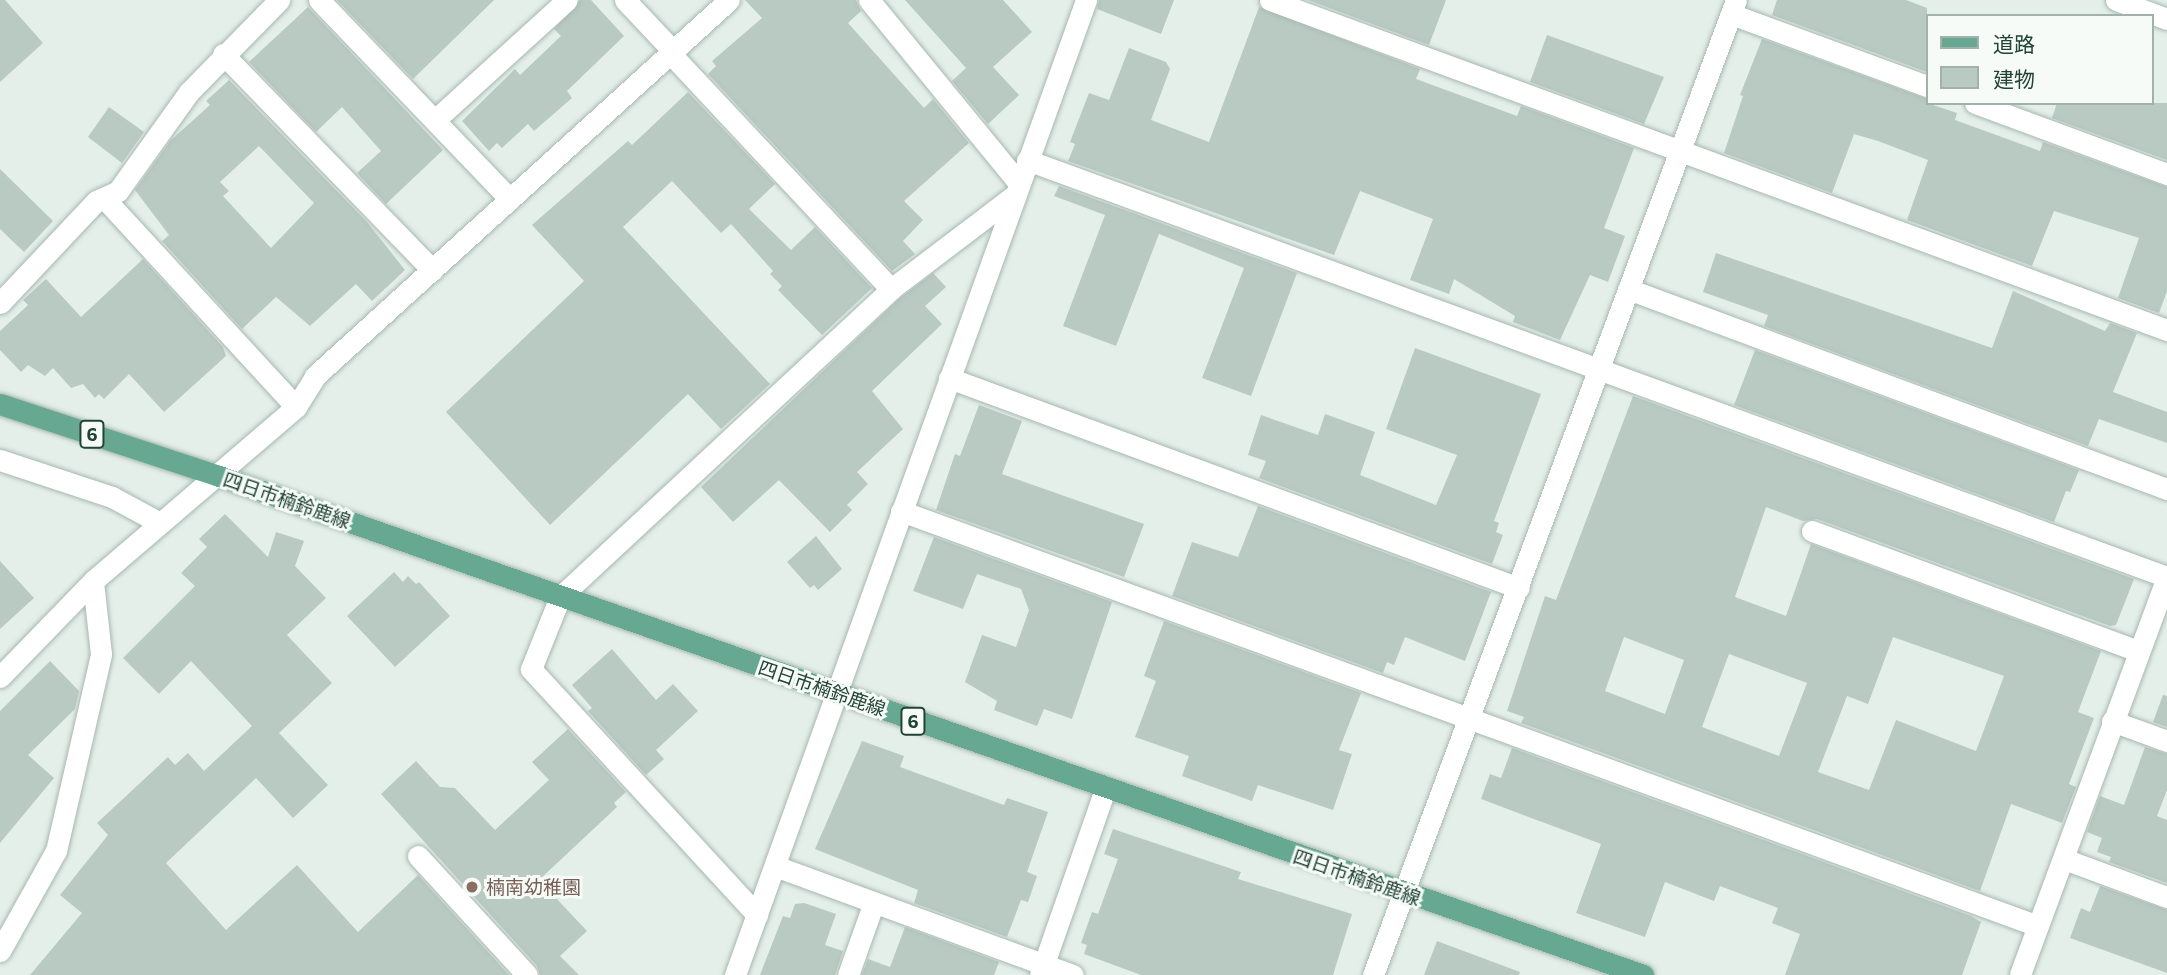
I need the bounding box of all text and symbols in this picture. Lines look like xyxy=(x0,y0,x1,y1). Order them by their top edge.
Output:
legend xyxy=(1926,14,2153,105)
text: 道路 xyxy=(1993,31,2035,56)
text: 建物 xyxy=(1993,66,2035,91)
road number: 6 xyxy=(78,420,106,448)
street label: 四日市楠鈴鹿線 xyxy=(220,468,354,532)
street label: 四日市楠鈴鹿線 xyxy=(755,656,889,720)
road number: 6 xyxy=(899,706,927,736)
street label: 四日市楠鈴鹿線 xyxy=(1290,845,1424,909)
place label: 楠南幼稚園 xyxy=(486,876,581,898)
marker: 楠南幼稚園 xyxy=(464,879,480,895)

